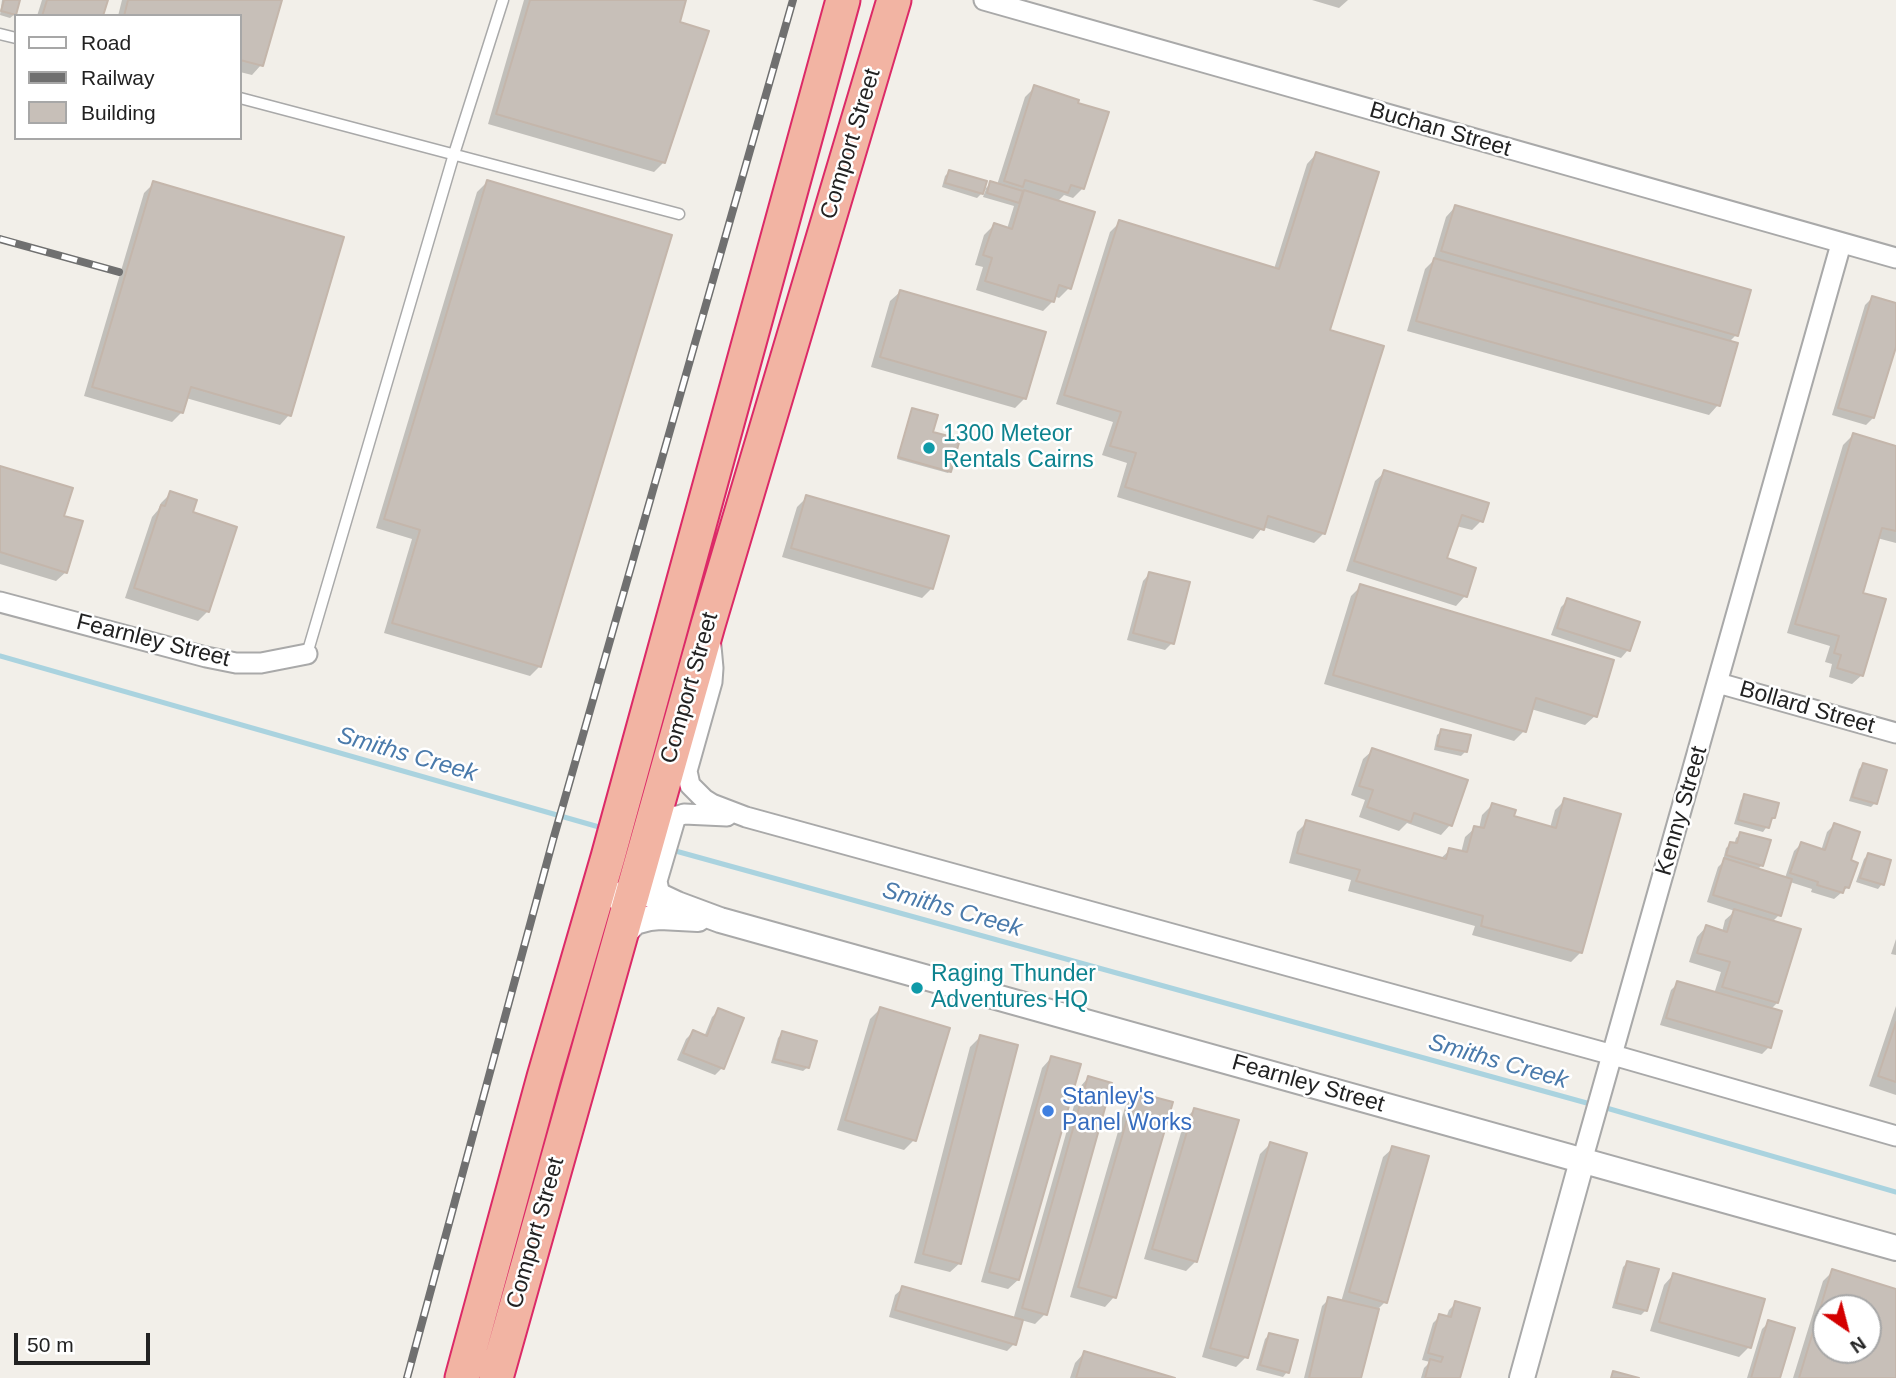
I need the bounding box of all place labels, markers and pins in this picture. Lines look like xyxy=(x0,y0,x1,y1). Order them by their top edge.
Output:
place label: 1300 Meteor Rentals Cairns xyxy=(943,421,1094,475)
marker: 1300 Meteor Rentals Cairns xyxy=(921,440,937,456)
place label: Raging Thunder Adventures HQ xyxy=(931,961,1096,1015)
marker: Raging Thunder Adventures HQ xyxy=(909,980,925,996)
place label: Stanley's Panel Works xyxy=(1062,1084,1192,1138)
marker: Stanley's Panel Works xyxy=(1040,1103,1056,1119)

